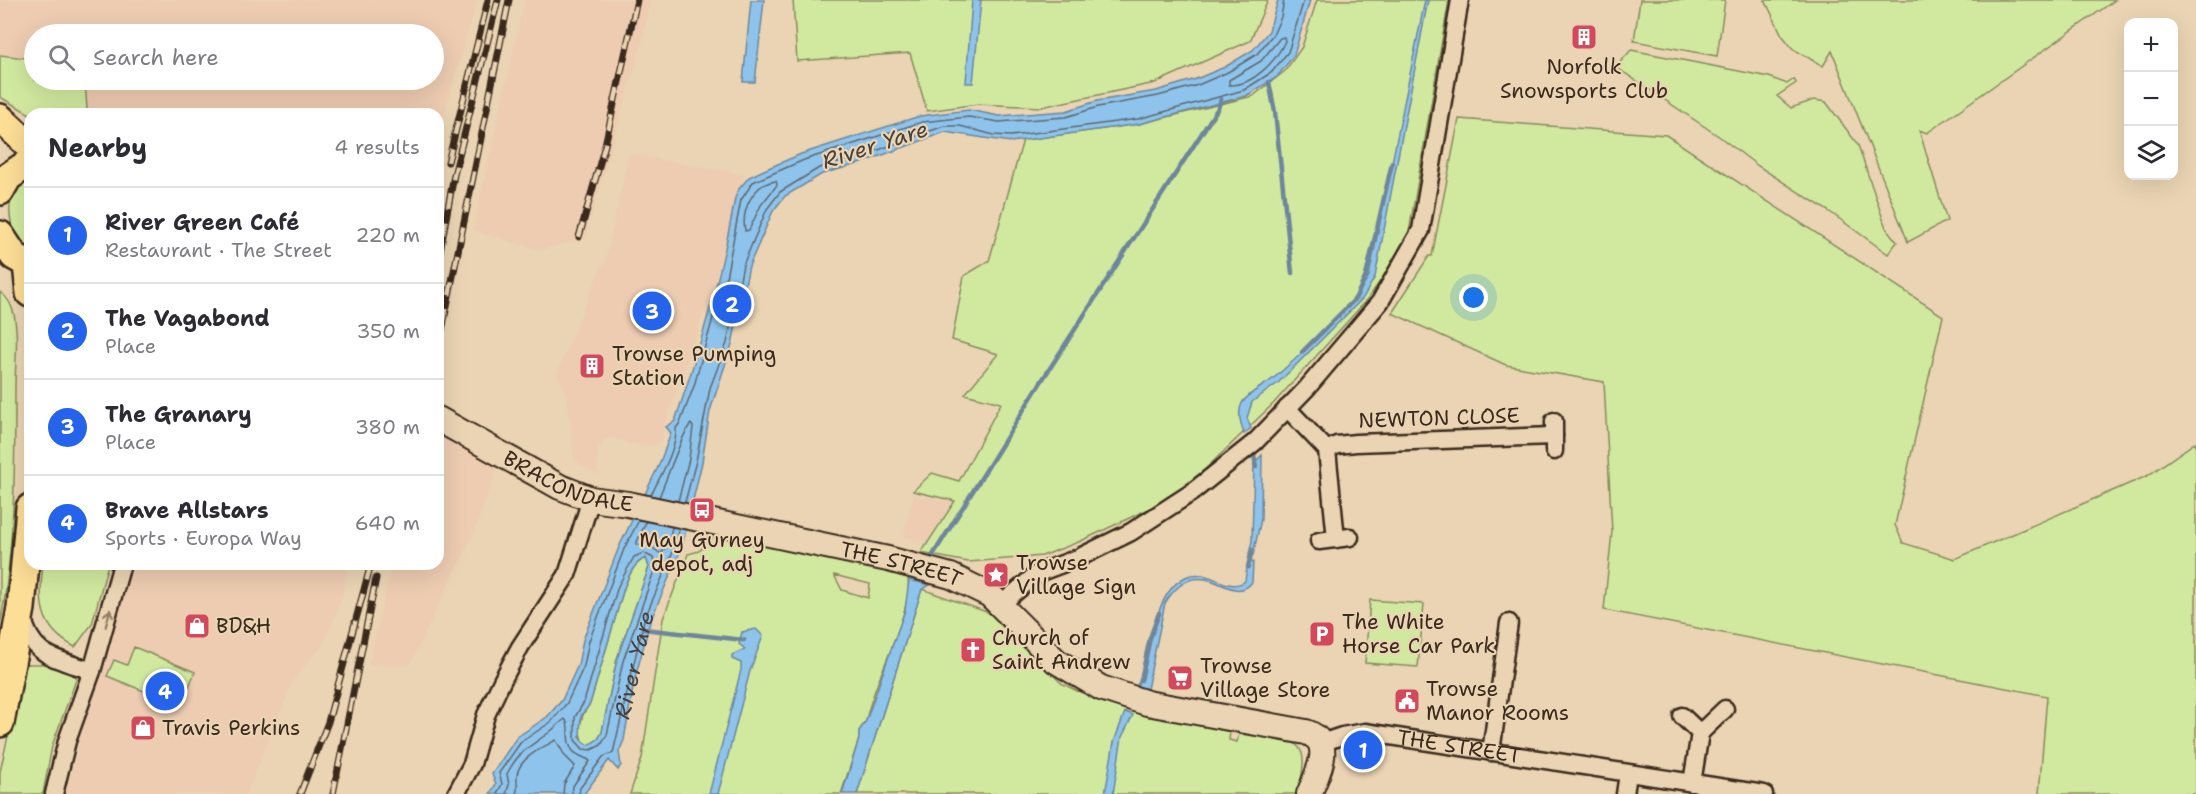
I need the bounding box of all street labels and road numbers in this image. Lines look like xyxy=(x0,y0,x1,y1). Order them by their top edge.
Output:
street label: NEWTON CLOSE xyxy=(1358,401,1520,435)
street label: BRACONDALE xyxy=(498,444,635,519)
street label: THE STREET xyxy=(838,535,967,593)
street label: THE STREET xyxy=(1396,723,1523,770)

